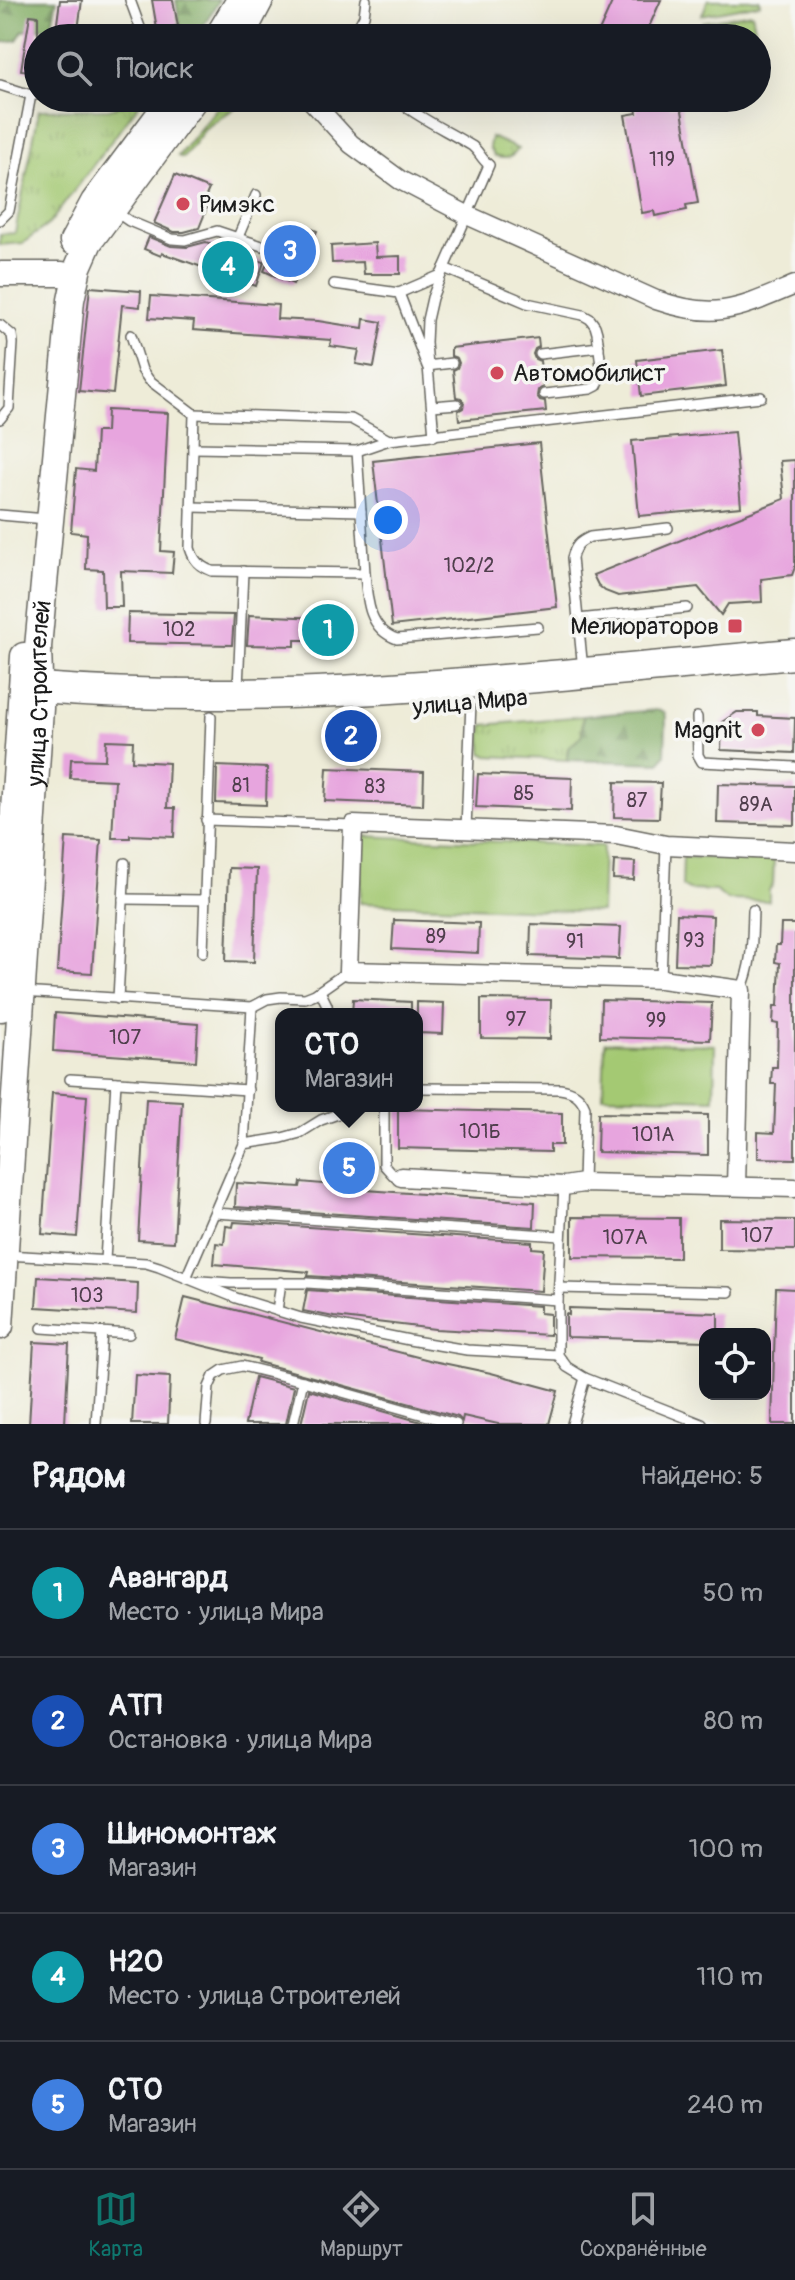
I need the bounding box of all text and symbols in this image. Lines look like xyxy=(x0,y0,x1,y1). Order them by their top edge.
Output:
search box xyxy=(24,24,771,112)
icon: search xyxy=(52,46,96,90)
text: Поиск xyxy=(116,50,194,87)
house number: 119 xyxy=(649,147,675,172)
place label: Римэкс xyxy=(199,190,275,219)
marker: Римэкс xyxy=(174,195,192,213)
pin: 3 xyxy=(264,221,316,281)
pin: 4 xyxy=(202,237,254,297)
place label: Автомобилист xyxy=(513,359,666,388)
marker: Автомобилист xyxy=(488,364,506,382)
your location xyxy=(368,500,408,540)
house number: 102/2 xyxy=(443,553,495,578)
street label: улица Строителей xyxy=(21,599,57,788)
pin: 1 xyxy=(302,600,354,660)
place label: Мелиораторов xyxy=(570,612,719,641)
house number: 102 xyxy=(163,617,195,642)
marker: Мелиораторов xyxy=(726,617,744,635)
street label: улица Мира xyxy=(410,683,529,722)
pin: 2 xyxy=(325,706,377,766)
place label: Magnit xyxy=(674,716,742,745)
marker: Magnit xyxy=(749,721,767,739)
house number: 81 xyxy=(232,773,250,798)
house number: 83 xyxy=(364,774,386,799)
house number: 85 xyxy=(514,781,534,806)
house number: 87 xyxy=(627,788,648,813)
house number: 89А xyxy=(739,792,773,817)
house number: 89 xyxy=(426,924,446,949)
house number: 93 xyxy=(683,928,705,953)
house number: 91 xyxy=(566,929,584,954)
house number: 97 xyxy=(506,1007,527,1032)
popup xyxy=(275,1008,423,1112)
house number: 99 xyxy=(646,1008,666,1033)
house number: 107 xyxy=(109,1025,141,1050)
text: СТО xyxy=(305,1026,359,1063)
text: Магазин xyxy=(305,1063,393,1095)
house number: 101Б xyxy=(459,1119,501,1144)
house number: 101А xyxy=(632,1122,674,1147)
pin: 5 xyxy=(323,1138,375,1198)
house number: 107 xyxy=(741,1223,773,1248)
house number: 107А xyxy=(602,1225,648,1250)
house number: 103 xyxy=(71,1283,103,1308)
map controls xyxy=(699,1328,771,1400)
button: locate xyxy=(699,1328,771,1400)
text: Рядом xyxy=(32,1455,126,1498)
text: Найдено: 5 xyxy=(640,1460,763,1492)
text: Авангард xyxy=(108,1559,228,1596)
text: 1 xyxy=(53,1577,63,1609)
text: 50 m xyxy=(702,1577,763,1609)
text: Место · улица Мира xyxy=(108,1596,324,1628)
text: АТП xyxy=(108,1687,162,1724)
text: 2 xyxy=(51,1705,65,1737)
text: 80 m xyxy=(703,1705,763,1737)
text: Остановка · улица Мира xyxy=(108,1724,372,1756)
text: Шиномонтаж xyxy=(108,1815,276,1852)
text: 3 xyxy=(51,1833,65,1865)
text: 100 m xyxy=(689,1833,763,1865)
text: Магазин xyxy=(108,1852,197,1884)
text: H2O xyxy=(108,1943,163,1980)
text: 4 xyxy=(50,1961,66,1993)
text: 110 m xyxy=(696,1961,763,1993)
text: Место · улица Строителей xyxy=(108,1980,401,2012)
text: СТО xyxy=(108,2071,162,2108)
text: 5 xyxy=(51,2089,65,2121)
text: 240 m xyxy=(687,2089,763,2121)
text: Магазин xyxy=(108,2108,197,2140)
tab: Карта xyxy=(88,2187,143,2263)
tab: Маршрут xyxy=(320,2187,403,2263)
tab: Сохранённые xyxy=(580,2187,707,2263)

